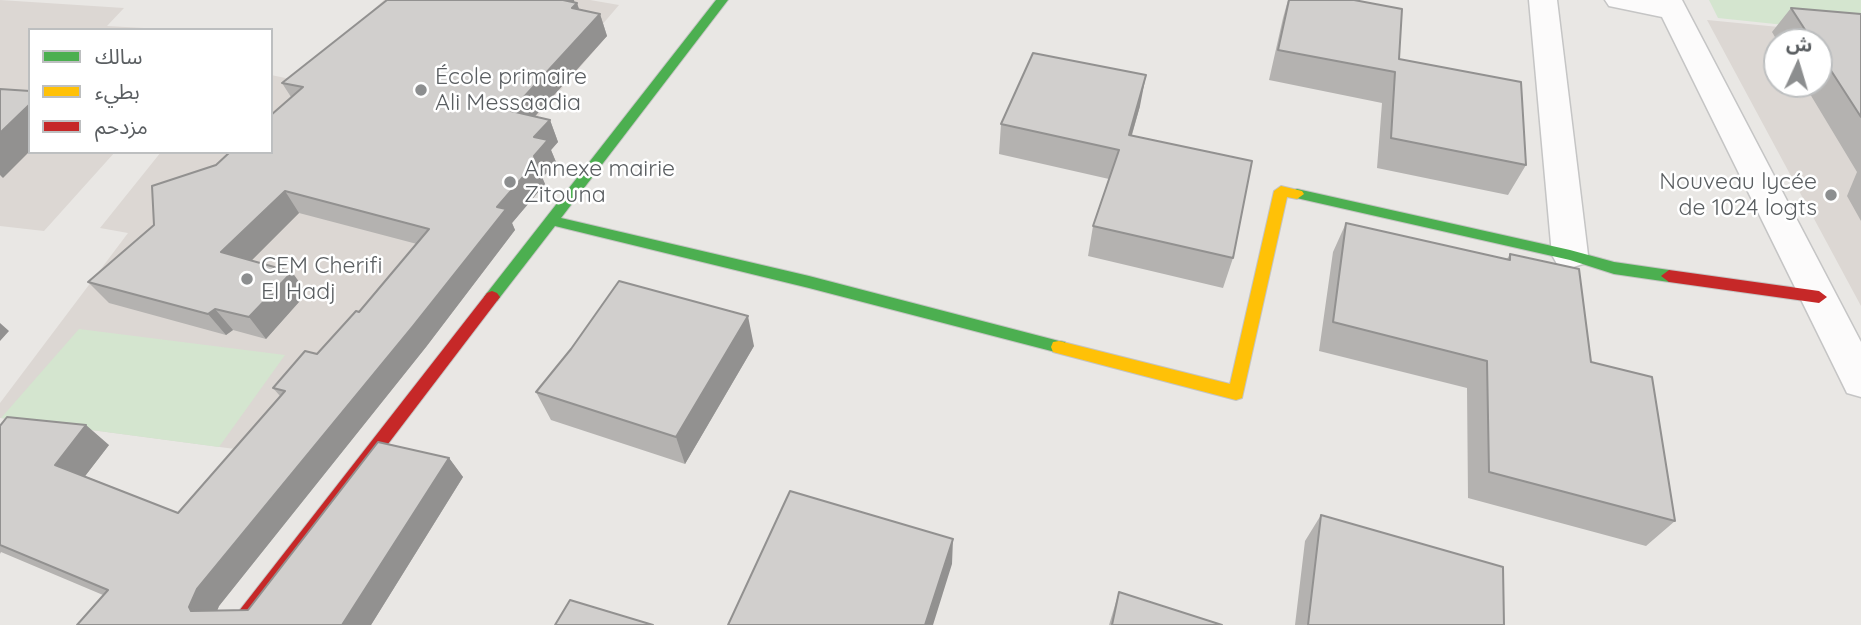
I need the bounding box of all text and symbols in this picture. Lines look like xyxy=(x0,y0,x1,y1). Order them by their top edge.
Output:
legend xyxy=(28,28,273,154)
north arrow xyxy=(1763,28,1833,98)
text: ش xyxy=(1786,31,1813,57)
text: سالك xyxy=(95,43,142,69)
place label: École primaire Ali Messaadia xyxy=(435,63,587,117)
text: بطيء xyxy=(95,78,140,104)
marker: École primaire Ali Messaadia xyxy=(413,82,429,98)
text: مزدحم xyxy=(95,113,148,139)
place label: Annexe mairie Zitouna xyxy=(524,155,675,209)
place label: Nouveau lycée de 1024 logts xyxy=(1659,168,1817,222)
marker: Annexe mairie Zitouna xyxy=(502,174,518,190)
marker: Nouveau lycée de 1024 logts xyxy=(1823,187,1839,203)
place label: CEM Cherifi El Hadj xyxy=(261,252,382,306)
marker: CEM Cherifi El Hadj xyxy=(239,271,255,287)

